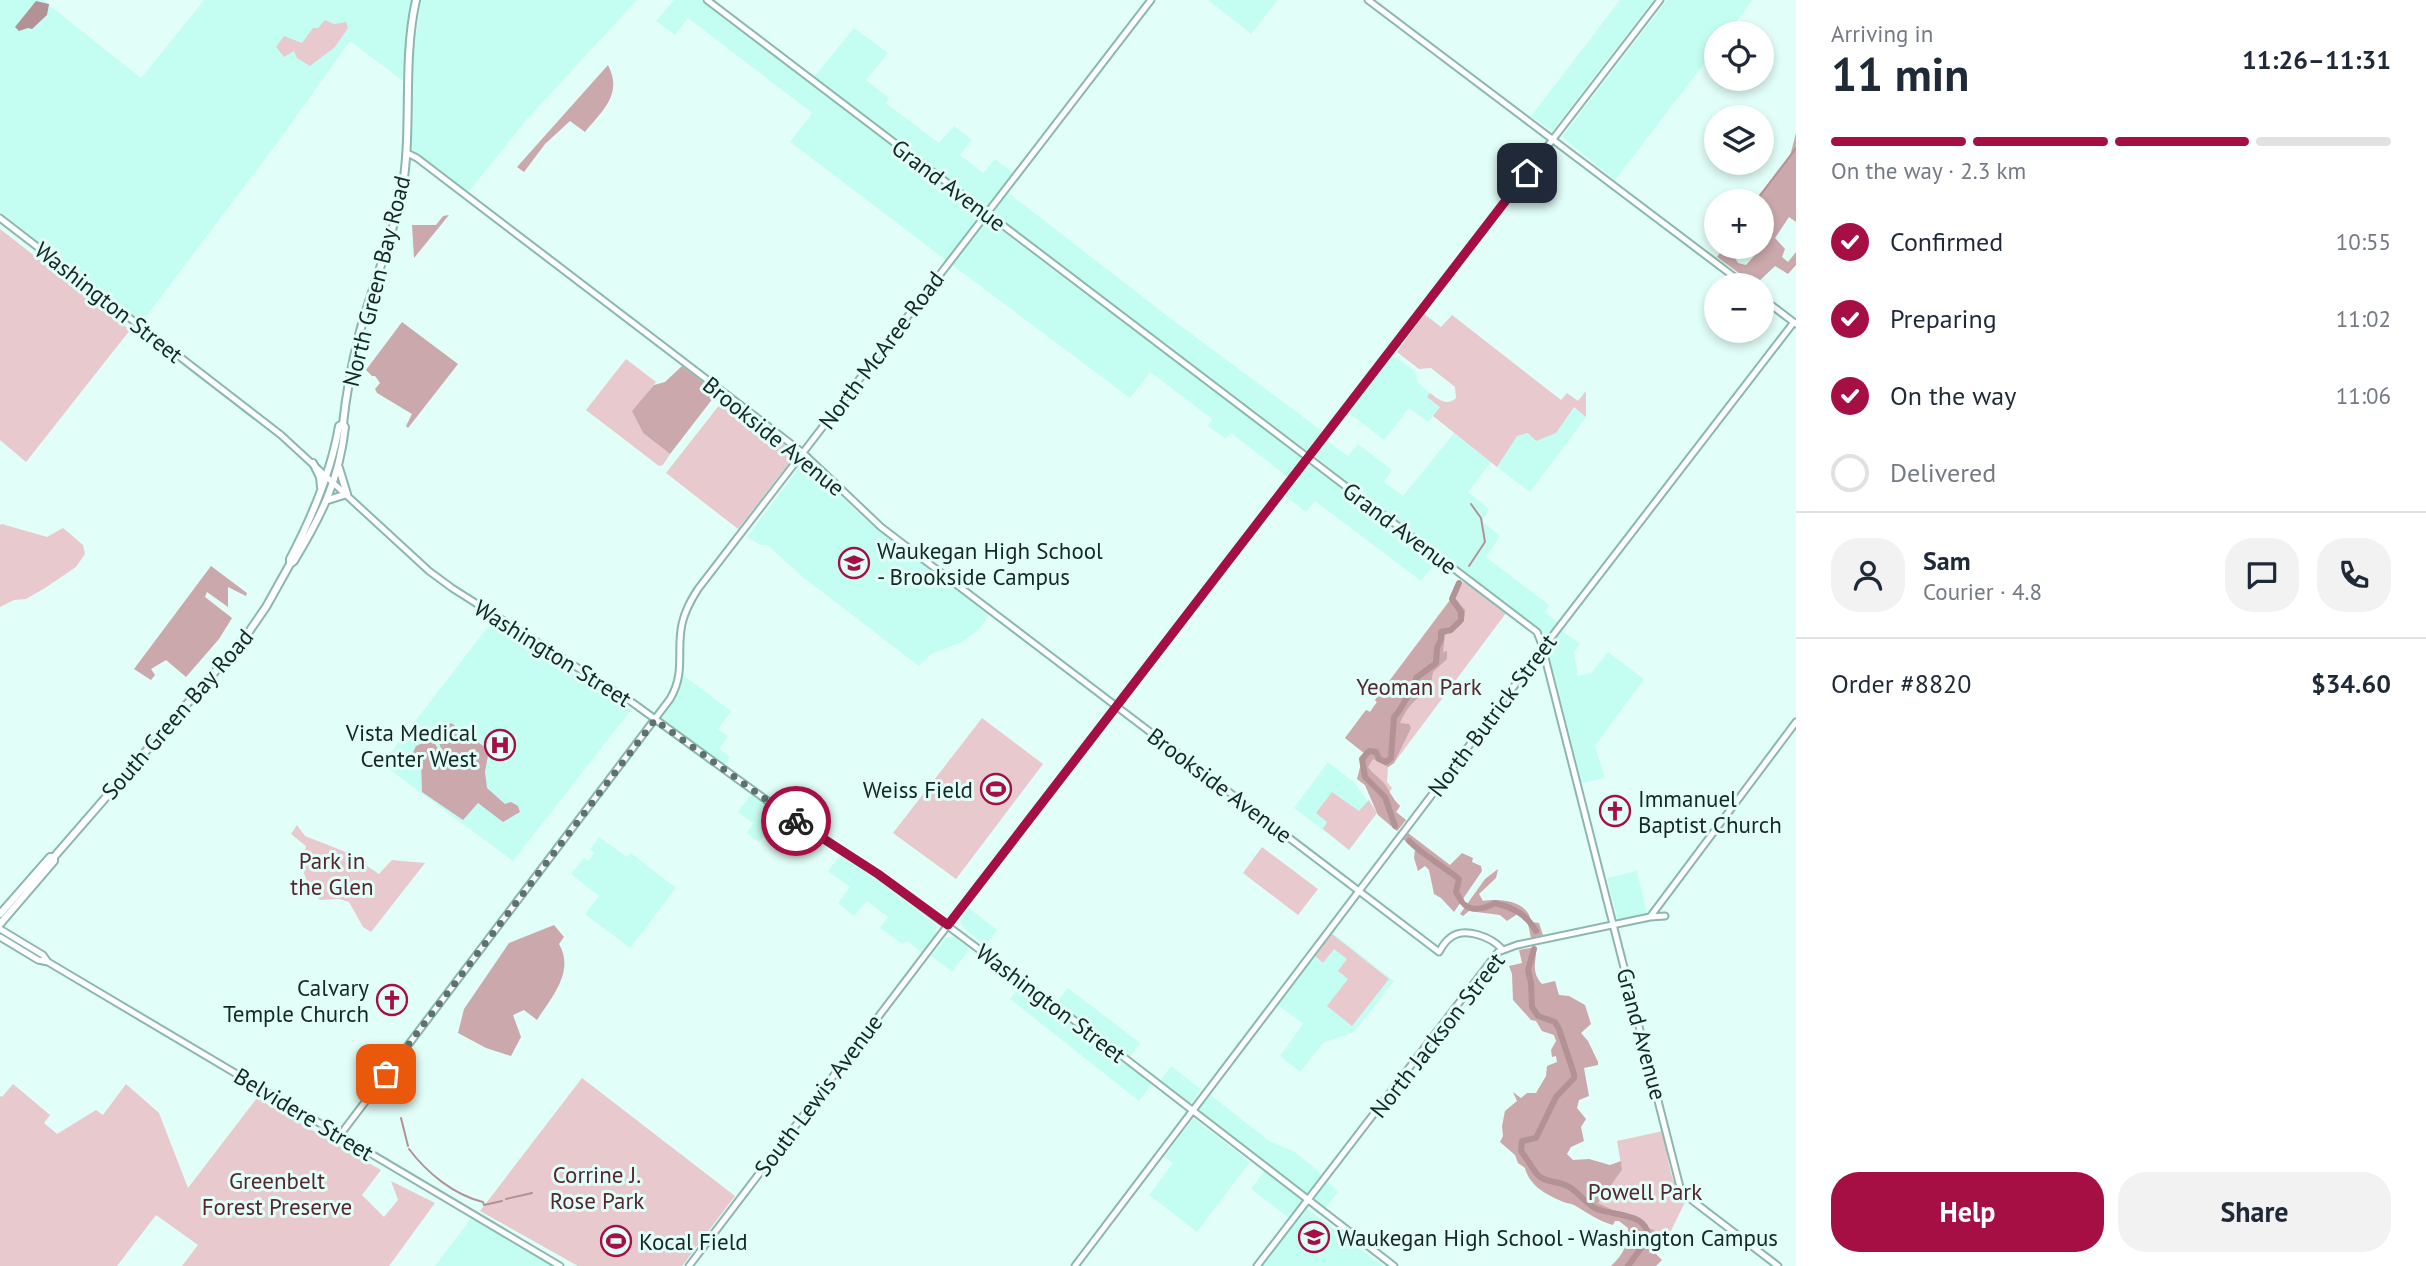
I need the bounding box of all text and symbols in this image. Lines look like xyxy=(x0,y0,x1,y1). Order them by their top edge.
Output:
text: Arriving in xyxy=(1831,19,1933,48)
map controls xyxy=(1704,21,1774,343)
button: locate xyxy=(1704,21,1774,91)
text: 11:26–11:31 xyxy=(2242,43,2391,76)
text: 11 min xyxy=(1831,44,1969,104)
button: layers xyxy=(1704,105,1774,175)
street label: Grand Avenue xyxy=(886,133,1012,237)
pin xyxy=(1497,143,1557,203)
icon: home xyxy=(1508,154,1546,192)
text: On the way · 2.3 km xyxy=(1831,156,2026,185)
street label: North Green Bay Road xyxy=(336,173,416,389)
button: + xyxy=(1704,189,1774,259)
icon: check xyxy=(1831,223,1869,261)
text: Confirmed xyxy=(1890,225,2003,258)
text: 10:55 xyxy=(2336,227,2391,256)
street label: Washington Street xyxy=(29,235,189,369)
street label: North McAree Road xyxy=(812,265,950,435)
button: − xyxy=(1704,273,1774,343)
icon: check xyxy=(1831,300,1869,338)
text: Preparing xyxy=(1890,302,1997,335)
text: 11:02 xyxy=(2336,304,2391,333)
street label: Brookside Avenue xyxy=(697,370,851,502)
icon: check xyxy=(1831,377,1869,415)
text: On the way xyxy=(1890,379,2016,412)
text: 11:06 xyxy=(2336,381,2391,410)
text: Delivered xyxy=(1890,456,1996,489)
street label: Grand Avenue xyxy=(1337,476,1463,580)
place label: Waukegan High School - Brookside Campus xyxy=(877,536,1103,591)
button: person xyxy=(1831,538,1905,612)
button: chat xyxy=(2225,538,2299,612)
button: phone xyxy=(2317,538,2391,612)
text: Sam xyxy=(1923,544,1971,577)
school or university icon: Waukegan High School - Brookside Campus xyxy=(837,546,871,580)
text: Courier · 4.8 xyxy=(1923,577,2042,606)
street label: Washington Street xyxy=(469,593,637,713)
street label: South Green Bay Road xyxy=(95,623,259,805)
street label: North Butrick Street xyxy=(1421,628,1563,802)
text: Order #8820 xyxy=(1831,667,1971,700)
text: $34.60 xyxy=(2311,667,2391,700)
park label: Yeoman Park xyxy=(1356,672,1482,701)
place label: Vista Medical Center West xyxy=(345,718,477,773)
street label: Brookside Avenue xyxy=(1142,721,1298,849)
hospital icon: Vista Medical Center West xyxy=(483,728,517,762)
sports icon: Weiss Field xyxy=(979,772,1013,806)
place label: Weiss Field xyxy=(863,775,973,804)
place label: Immanuel Baptist Church xyxy=(1638,784,1782,839)
courier xyxy=(761,786,831,856)
church icon: Immanuel Baptist Church xyxy=(1598,794,1632,828)
icon: bike xyxy=(777,802,815,840)
park label: Park in the Glen xyxy=(290,846,374,901)
street label: Washington Street xyxy=(970,937,1132,1069)
street label: North Jackson Street xyxy=(1363,946,1511,1123)
street label: Grand Avenue xyxy=(1610,965,1674,1103)
place label: Calvary Temple Church xyxy=(223,973,369,1028)
church icon: Calvary Temple Church xyxy=(375,983,409,1017)
street label: South Lewis Avenue xyxy=(748,1008,888,1182)
pin xyxy=(356,1044,416,1104)
icon: bag xyxy=(367,1055,405,1093)
street label: Belvidere Street xyxy=(229,1061,379,1167)
park label: Corrine J. Rose Park xyxy=(550,1160,644,1215)
park label: Greenbelt Forest Preserve xyxy=(202,1166,352,1221)
button: Help xyxy=(1831,1172,2104,1252)
button: Share xyxy=(2118,1172,2391,1252)
park label: Powell Park xyxy=(1588,1177,1702,1206)
school or university icon: Waukegan High School - Washington Campus xyxy=(1297,1220,1331,1254)
place label: Waukegan High School - Washington Campus xyxy=(1337,1223,1778,1252)
sports icon: Kocal Field xyxy=(599,1224,633,1258)
place label: Kocal Field xyxy=(639,1227,748,1256)

